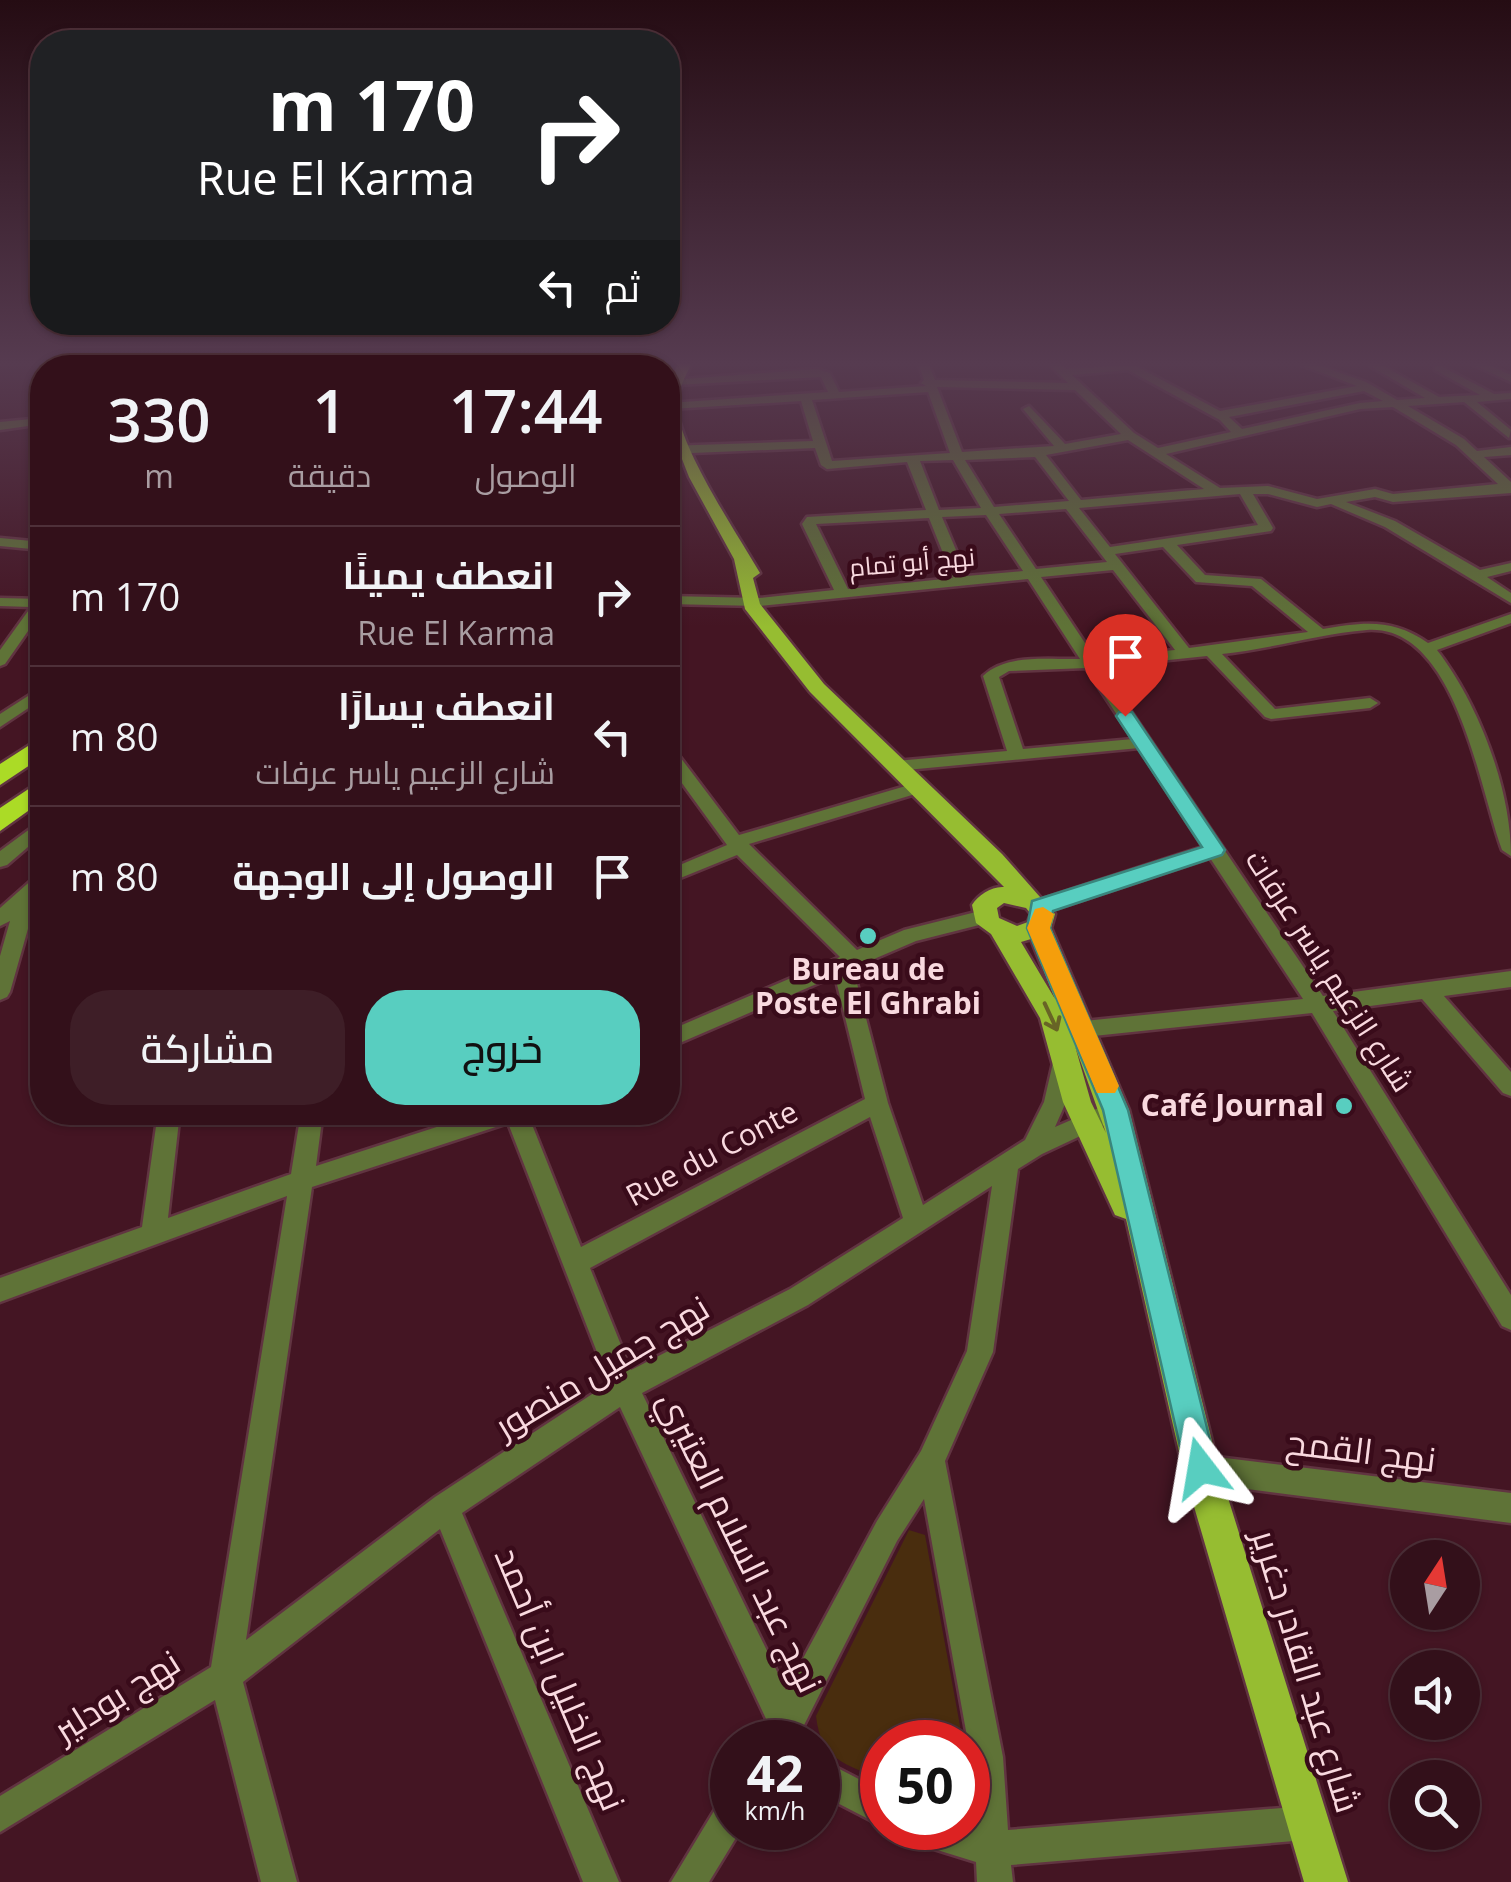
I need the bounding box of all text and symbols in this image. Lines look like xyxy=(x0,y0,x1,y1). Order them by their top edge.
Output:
text: 170 m xyxy=(268,56,475,152)
icon: right xyxy=(510,70,640,200)
text: Rue El Karma xyxy=(197,147,475,208)
icon: left xyxy=(530,260,585,315)
text: ثم xyxy=(605,261,640,313)
text: 1 xyxy=(312,369,347,451)
text: 17:44 xyxy=(449,369,602,451)
text: 330 xyxy=(108,378,211,460)
text: دقيقة xyxy=(288,453,371,496)
text: الوصول xyxy=(475,453,577,496)
text: m xyxy=(144,454,174,497)
street label: نهج أبو تمام xyxy=(848,539,976,585)
text: انعطف يمينًا xyxy=(343,548,555,600)
icon: right xyxy=(585,569,640,624)
text: 170 m xyxy=(70,570,180,622)
text: Rue El Karma xyxy=(357,611,555,654)
pin xyxy=(1083,614,1168,717)
icon: arrive xyxy=(1098,629,1153,684)
text: انعطف يسارًا xyxy=(338,679,555,731)
icon: left xyxy=(585,709,640,764)
text: 80 m xyxy=(70,710,159,762)
text: شارع الزعيم ياسر عرفات xyxy=(255,750,555,793)
street label: شارع الزعيم ياسر عرفات xyxy=(1236,841,1424,1100)
text: الوصول إلى الوجهة xyxy=(233,849,555,901)
icon: arrive xyxy=(585,849,640,904)
text: 80 m xyxy=(70,850,159,902)
marker: Bureau de Poste El Ghrabi xyxy=(857,925,879,947)
place label: Bureau de Poste El Ghrabi xyxy=(755,948,981,1023)
button: مشاركة xyxy=(70,990,345,1105)
button: خروج xyxy=(365,990,640,1105)
one-way arrow xyxy=(1043,1001,1061,1031)
place label: Café Journal xyxy=(1141,1084,1324,1125)
street label: Rue du Conte xyxy=(618,1090,804,1215)
marker: Café Journal xyxy=(1333,1095,1355,1117)
street label: نهج جميل منصور xyxy=(483,1283,718,1450)
street label: نهج عبد السلام العتيري xyxy=(643,1383,835,1702)
position arrow xyxy=(1149,1416,1253,1520)
street label: نهج القمح xyxy=(1283,1417,1439,1483)
street label: شارع عبد القادر دغرير xyxy=(1241,1521,1373,1818)
street label: نهج الخليل ابن أحمد xyxy=(484,1540,638,1818)
north arrow xyxy=(1390,1540,1480,1630)
map controls xyxy=(1390,1540,1480,1850)
street label: نهج بودلير xyxy=(43,1638,189,1754)
button: sound xyxy=(1390,1650,1480,1740)
speed limit sign: 50 xyxy=(860,1720,990,1850)
text: 42 xyxy=(746,1739,804,1807)
button: search xyxy=(1390,1760,1480,1850)
text: km/h xyxy=(745,1793,805,1827)

